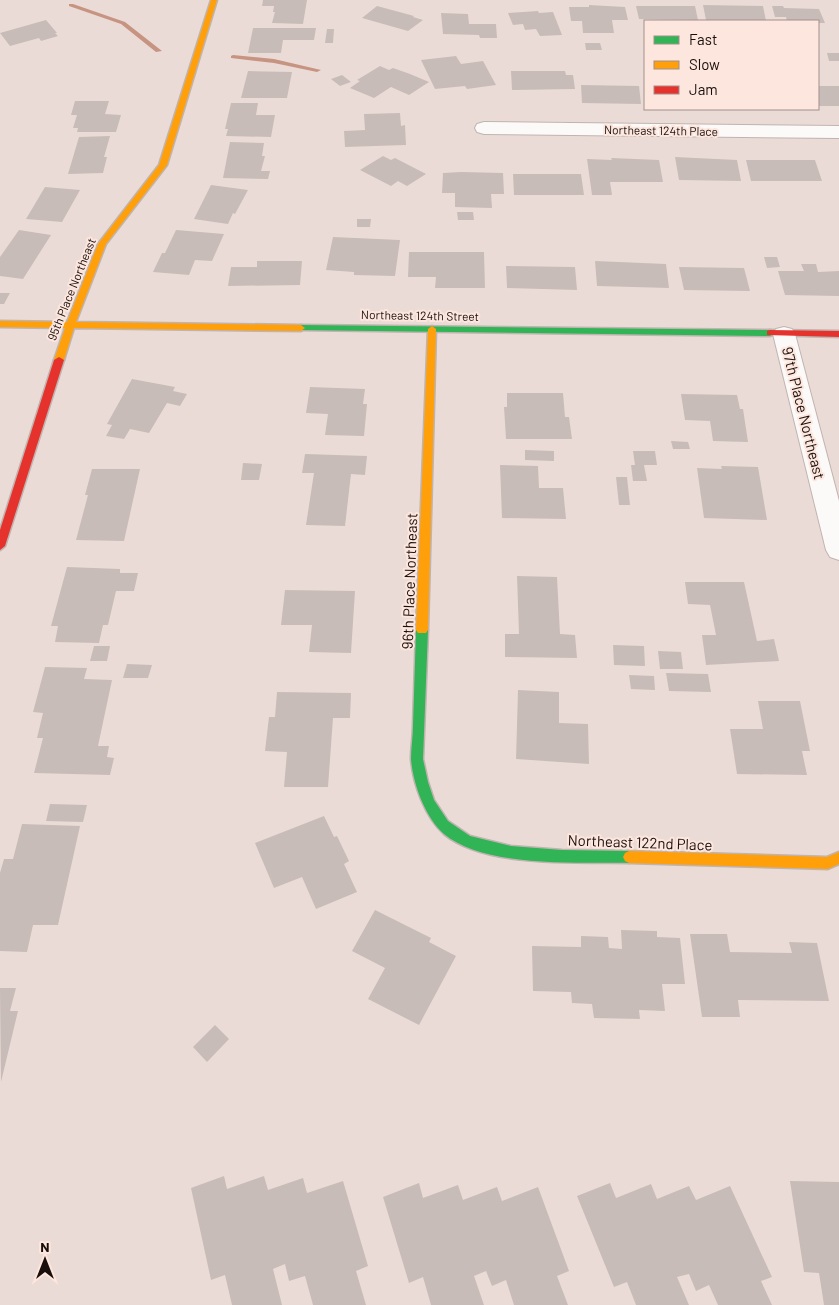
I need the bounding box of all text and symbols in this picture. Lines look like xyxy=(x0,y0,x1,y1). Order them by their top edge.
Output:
legend xyxy=(644,20,819,110)
text: Fast xyxy=(689,30,717,48)
text: Slow xyxy=(689,55,720,73)
text: Jam xyxy=(689,80,718,98)
street label: Northeast 124th Place xyxy=(604,122,718,138)
street label: 95th Place Northeast xyxy=(44,236,98,342)
street label: Northeast 124th Street xyxy=(361,307,479,323)
street label: 97th Place Northeast xyxy=(779,345,829,481)
street label: 96th Place Northeast xyxy=(398,512,420,650)
street label: Northeast 122nd Place xyxy=(567,830,713,854)
north arrow xyxy=(20,1235,70,1285)
text: N xyxy=(40,1238,50,1255)

